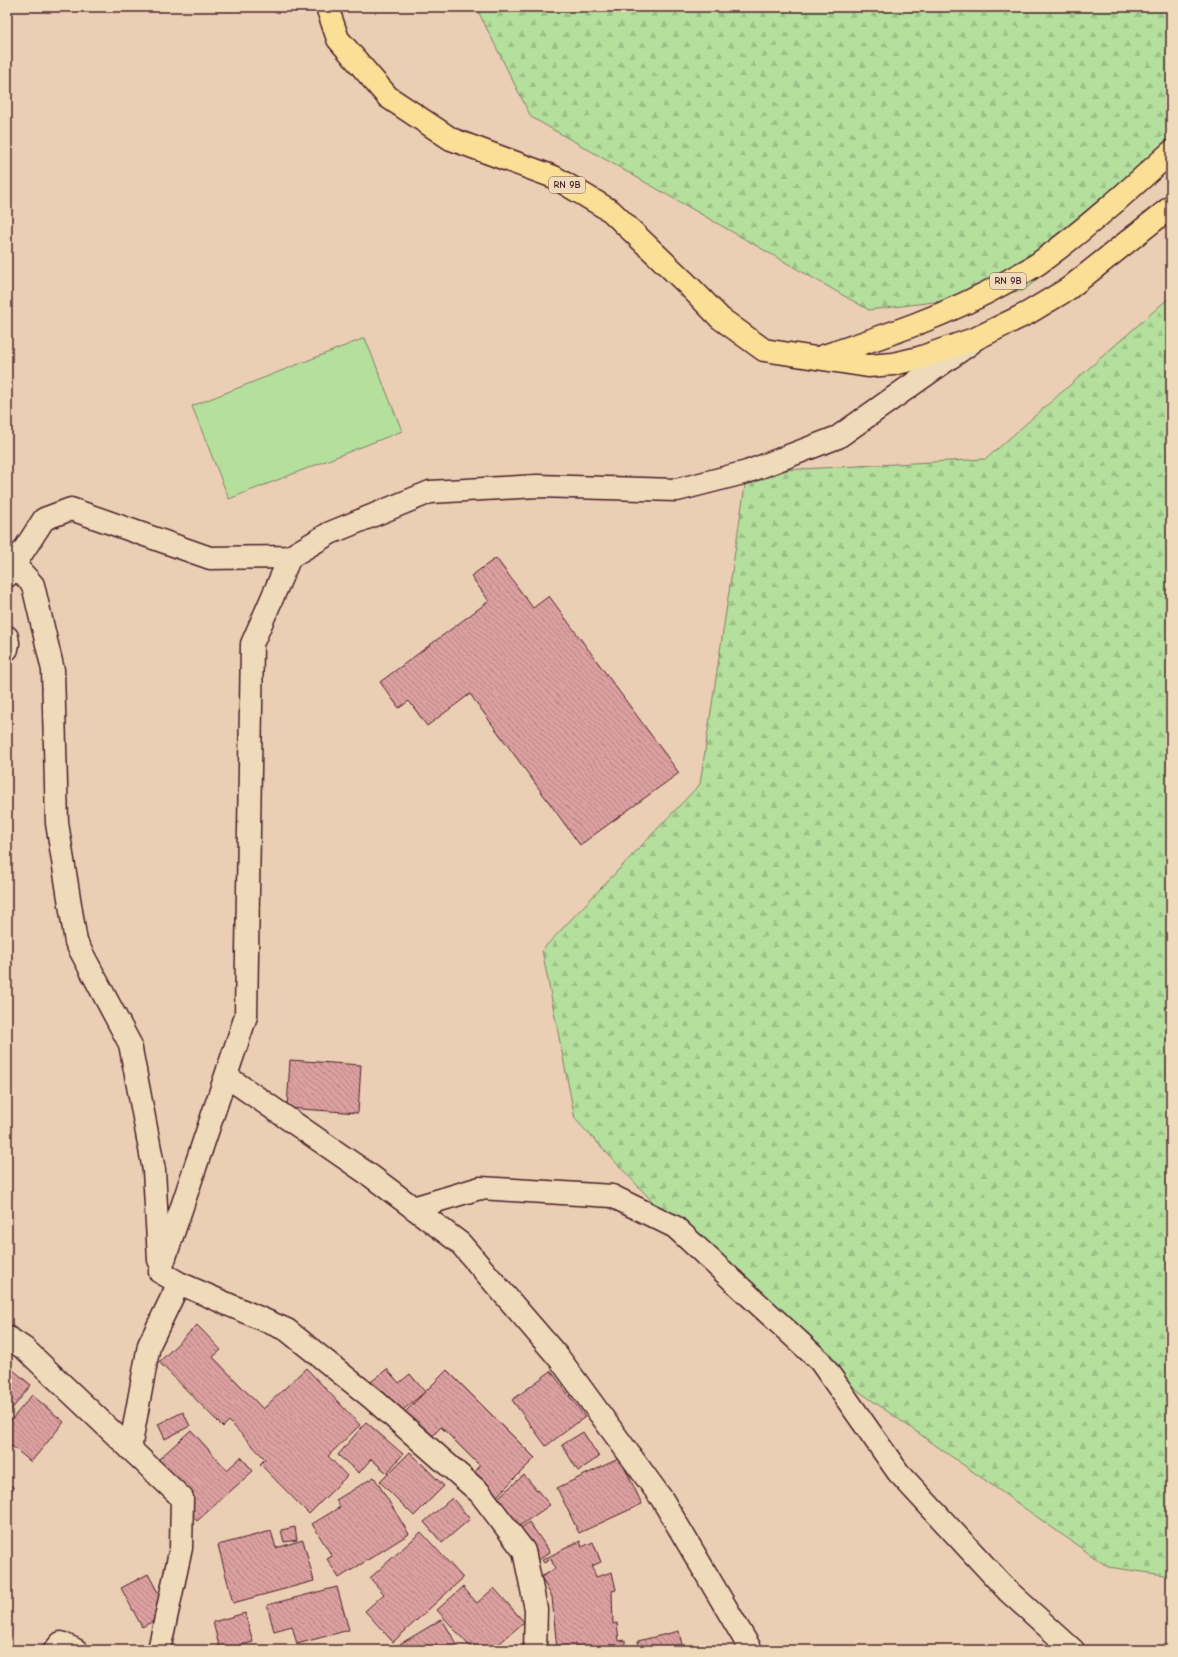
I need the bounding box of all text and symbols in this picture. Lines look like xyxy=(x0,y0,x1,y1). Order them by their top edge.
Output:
road number: RN 9B xyxy=(549,177,585,193)
road number: RN 9B xyxy=(990,273,1026,289)

